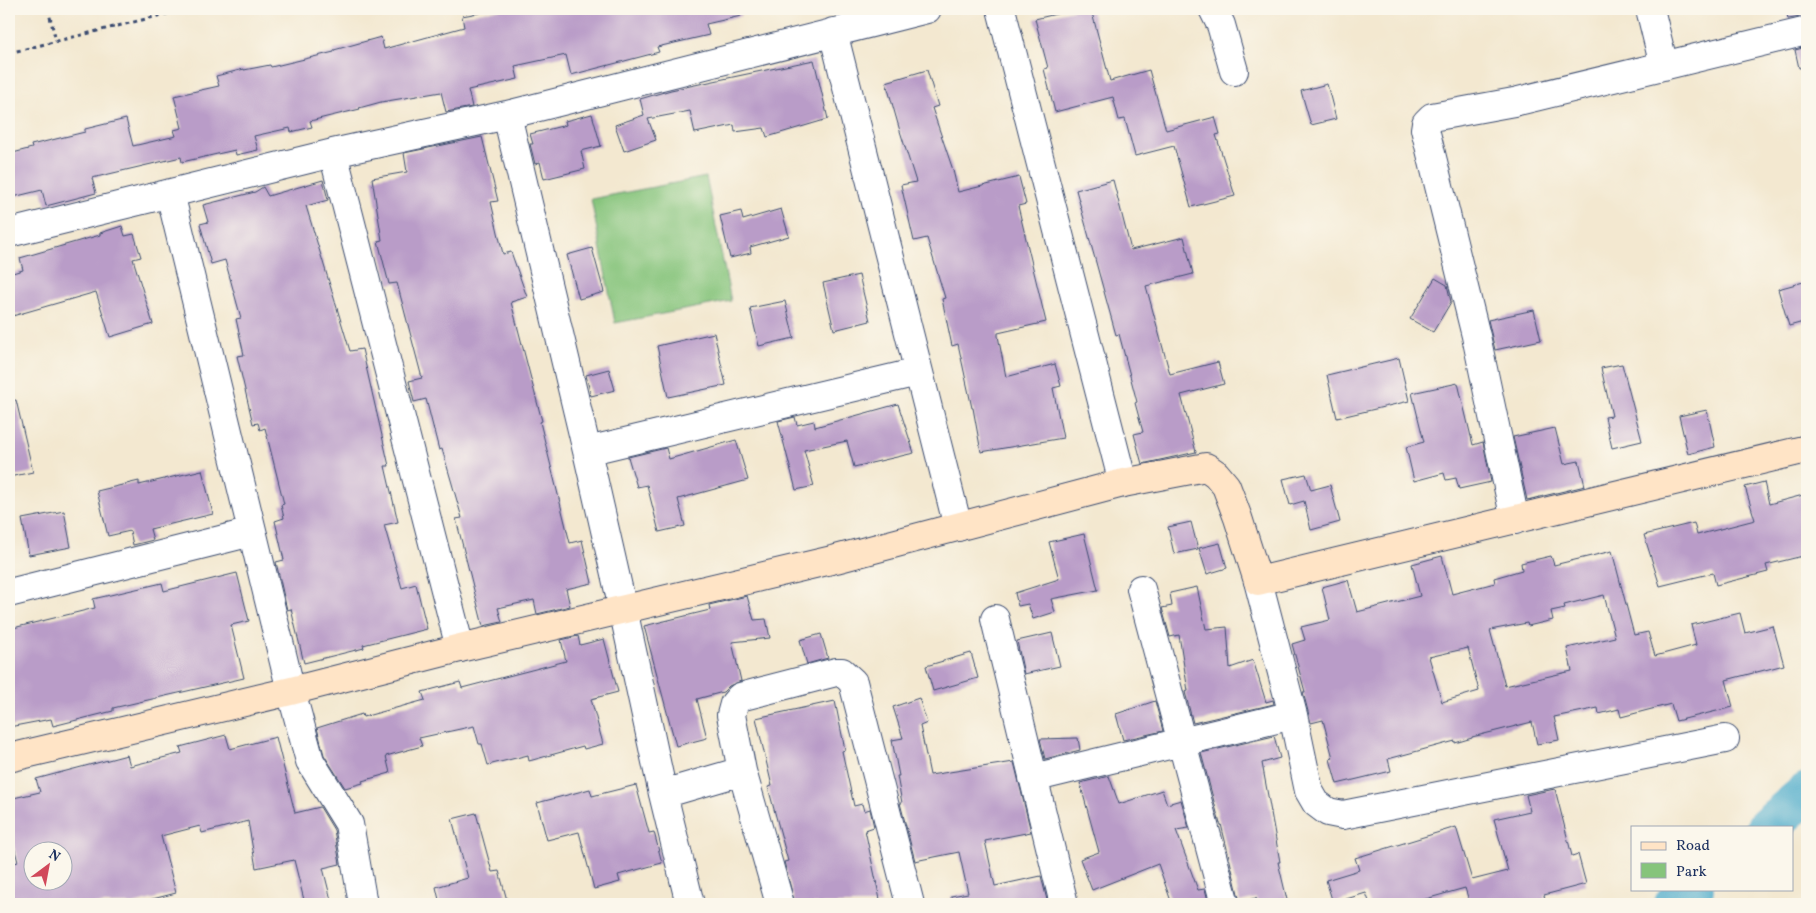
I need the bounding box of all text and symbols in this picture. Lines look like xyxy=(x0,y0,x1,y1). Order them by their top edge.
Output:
legend xyxy=(1631,826,1794,890)
text: Road xyxy=(1676,836,1710,857)
north arrow xyxy=(22,840,72,890)
text: N xyxy=(45,845,63,867)
text: Park xyxy=(1676,862,1707,883)

